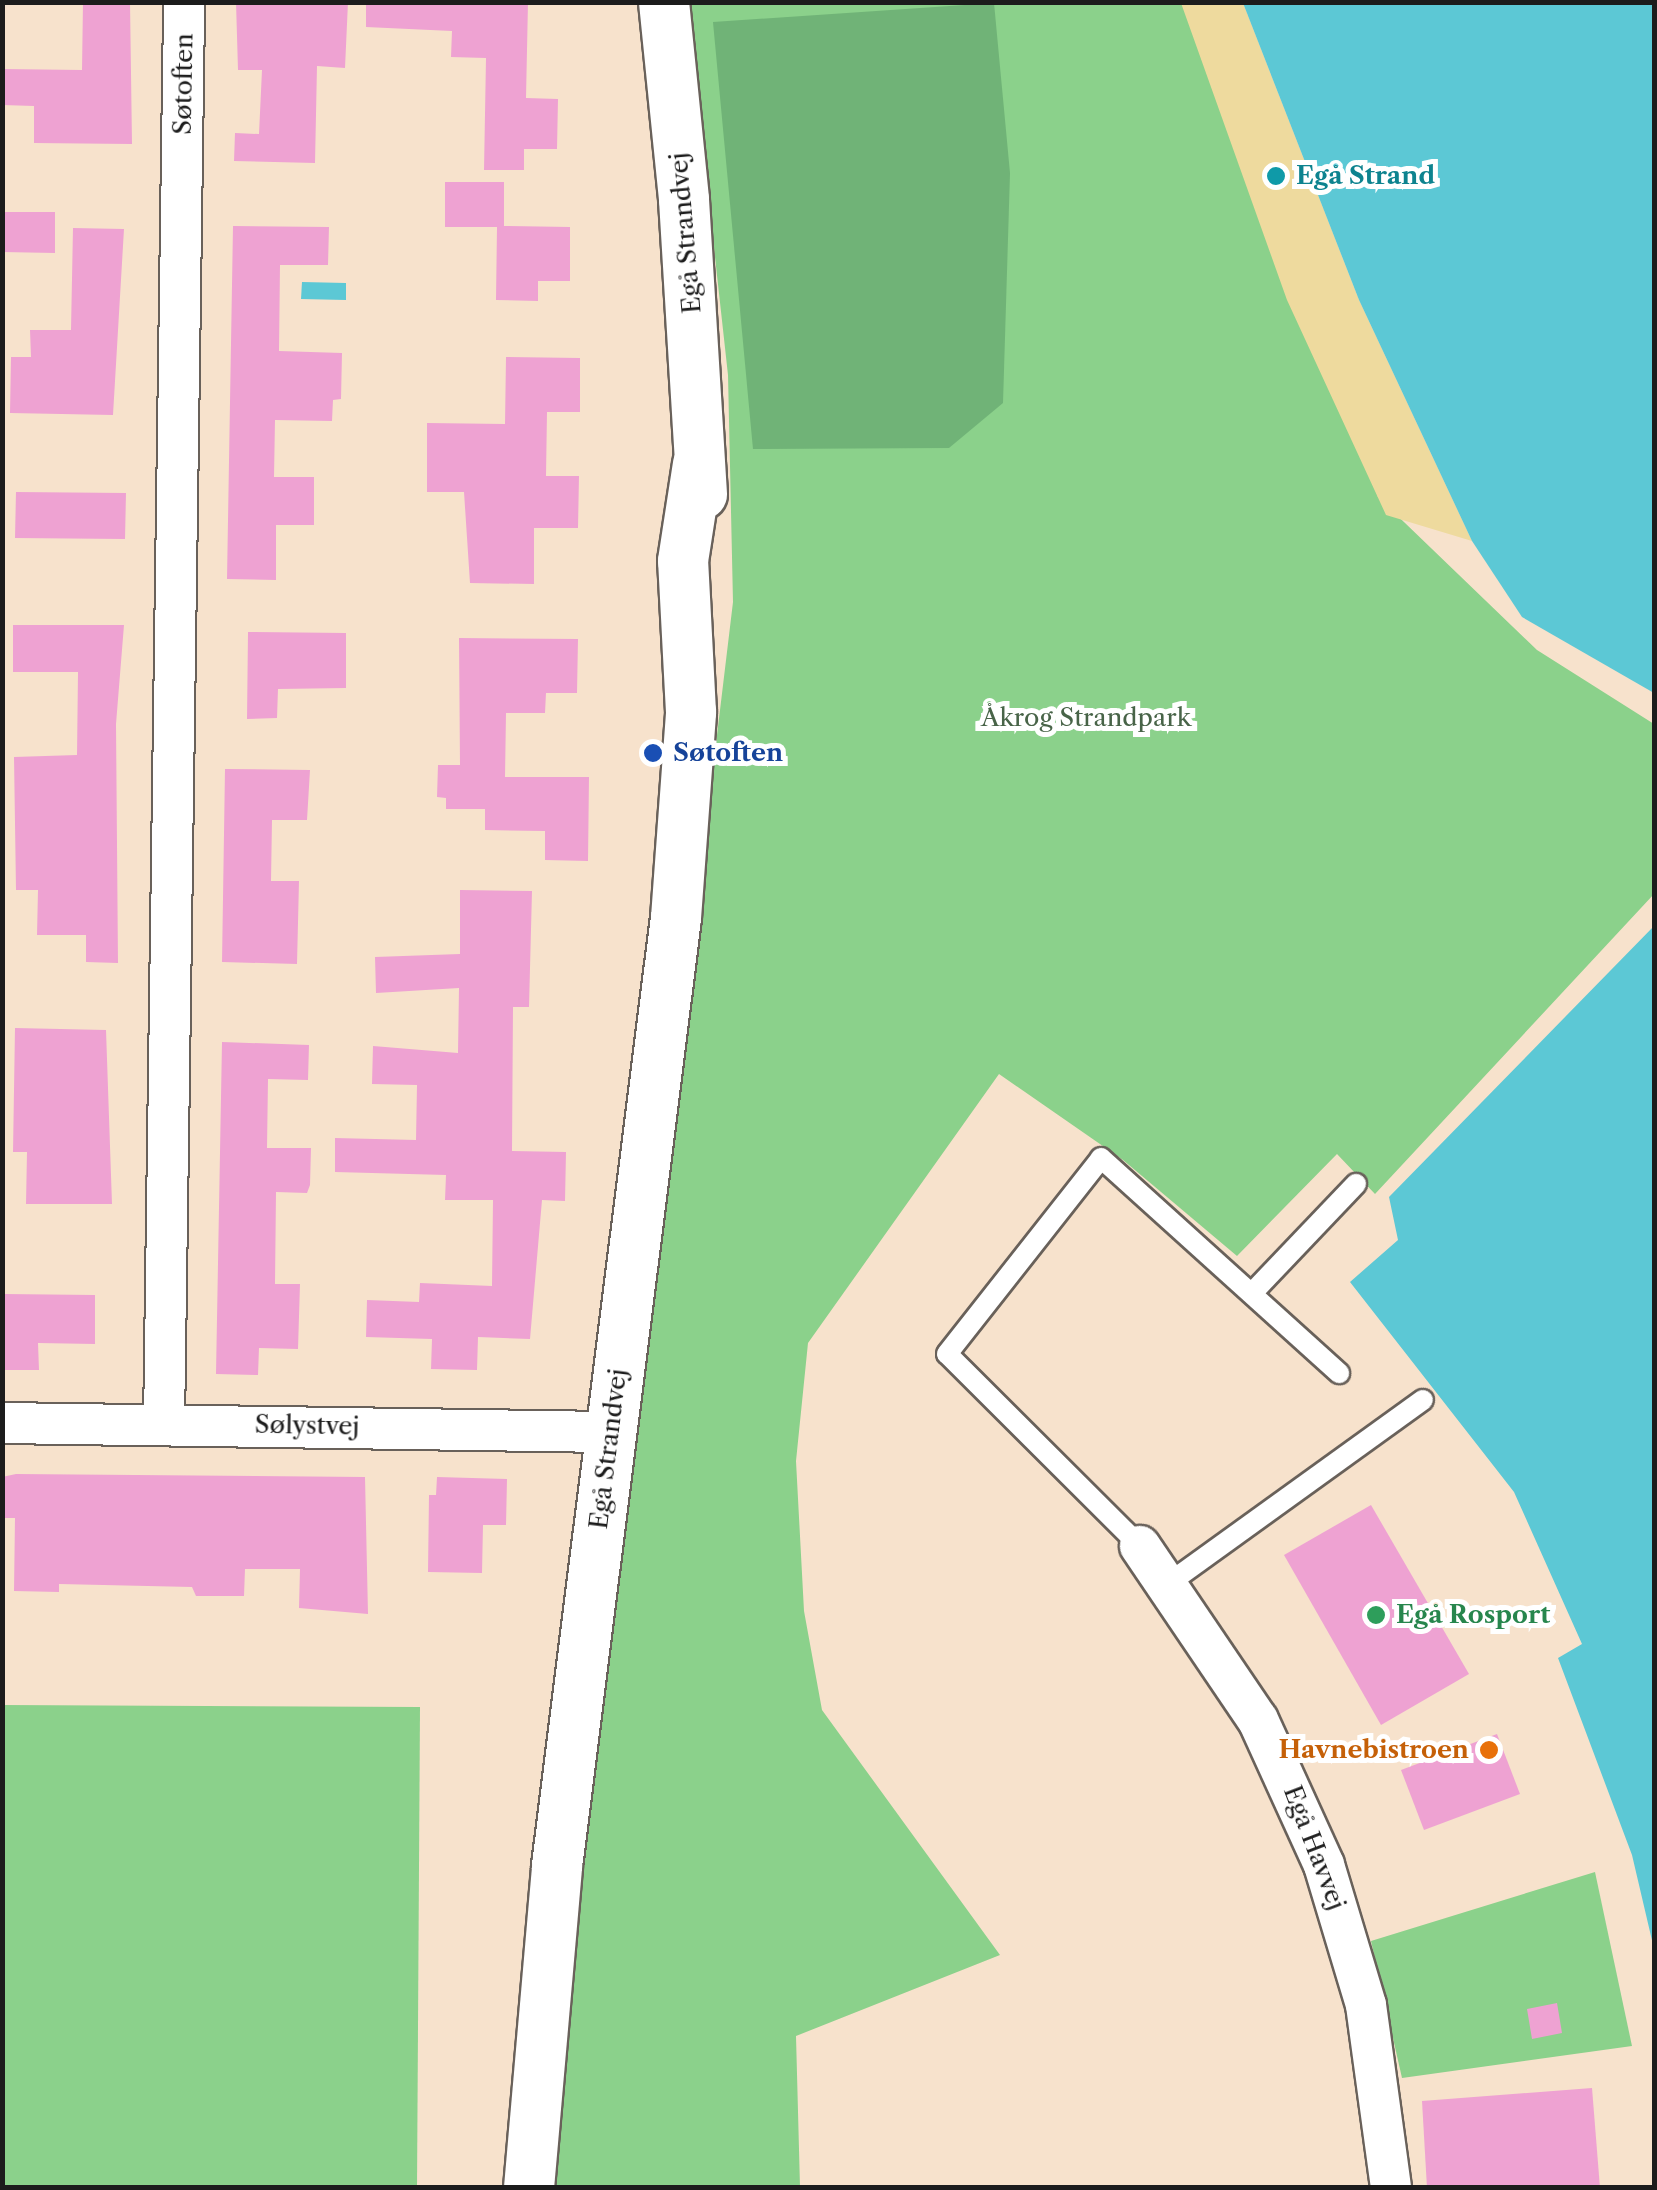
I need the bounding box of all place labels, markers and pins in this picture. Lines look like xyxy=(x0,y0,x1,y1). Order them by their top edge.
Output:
place label: Egå Strand xyxy=(1296,161,1435,191)
marker: Egå Strand xyxy=(1265,165,1287,187)
place label: Søtoften xyxy=(673,738,783,768)
marker: Søtoften xyxy=(642,742,664,764)
place label: Egå Rosport xyxy=(1396,1600,1550,1630)
marker: Egå Rosport xyxy=(1365,1604,1387,1626)
place label: Havnebistroen xyxy=(1278,1735,1469,1765)
marker: Havnebistroen xyxy=(1478,1739,1500,1761)

